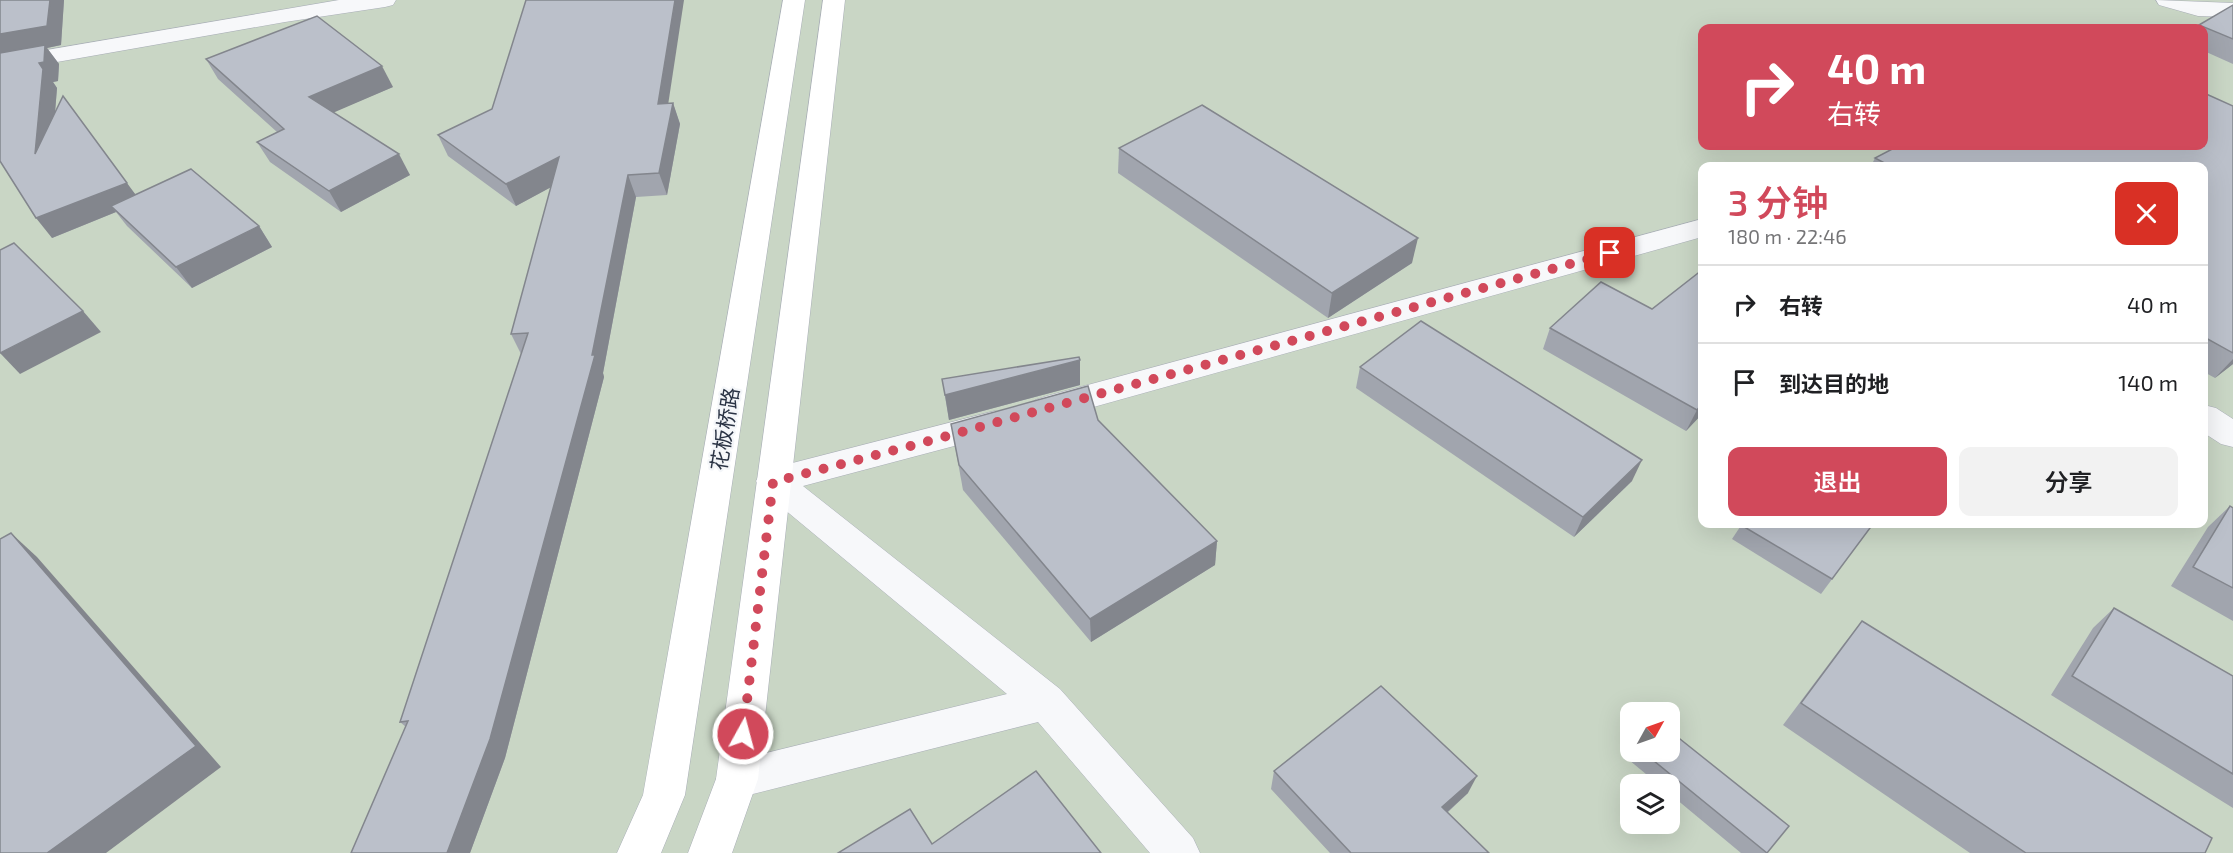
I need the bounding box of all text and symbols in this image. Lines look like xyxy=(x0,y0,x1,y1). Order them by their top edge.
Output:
text: 40 m xyxy=(1827,42,1926,92)
icon: right xyxy=(1728,48,1806,126)
text: 右转 xyxy=(1827,97,1881,129)
text: 3 分钟 xyxy=(1728,180,1828,223)
button: close xyxy=(2115,182,2178,245)
text: 180 m · 22:46 xyxy=(1728,224,1847,248)
pin xyxy=(1584,227,1635,278)
icon: arrive xyxy=(1593,236,1626,269)
icon: right xyxy=(1728,288,1761,321)
text: 40 m xyxy=(2127,291,2178,317)
text: 右转 xyxy=(1779,292,1823,318)
icon: arrive xyxy=(1728,366,1761,399)
text: 140 m xyxy=(2118,369,2178,395)
text: 到达目的地 xyxy=(1779,370,1889,396)
street label: 花板桥路 xyxy=(705,386,743,472)
button: 退出 xyxy=(1728,447,1947,516)
button: 分享 xyxy=(1959,447,2178,516)
position arrow xyxy=(711,702,775,766)
north arrow xyxy=(1620,702,1680,762)
map controls xyxy=(1620,702,1680,834)
button: layers xyxy=(1620,774,1680,834)

